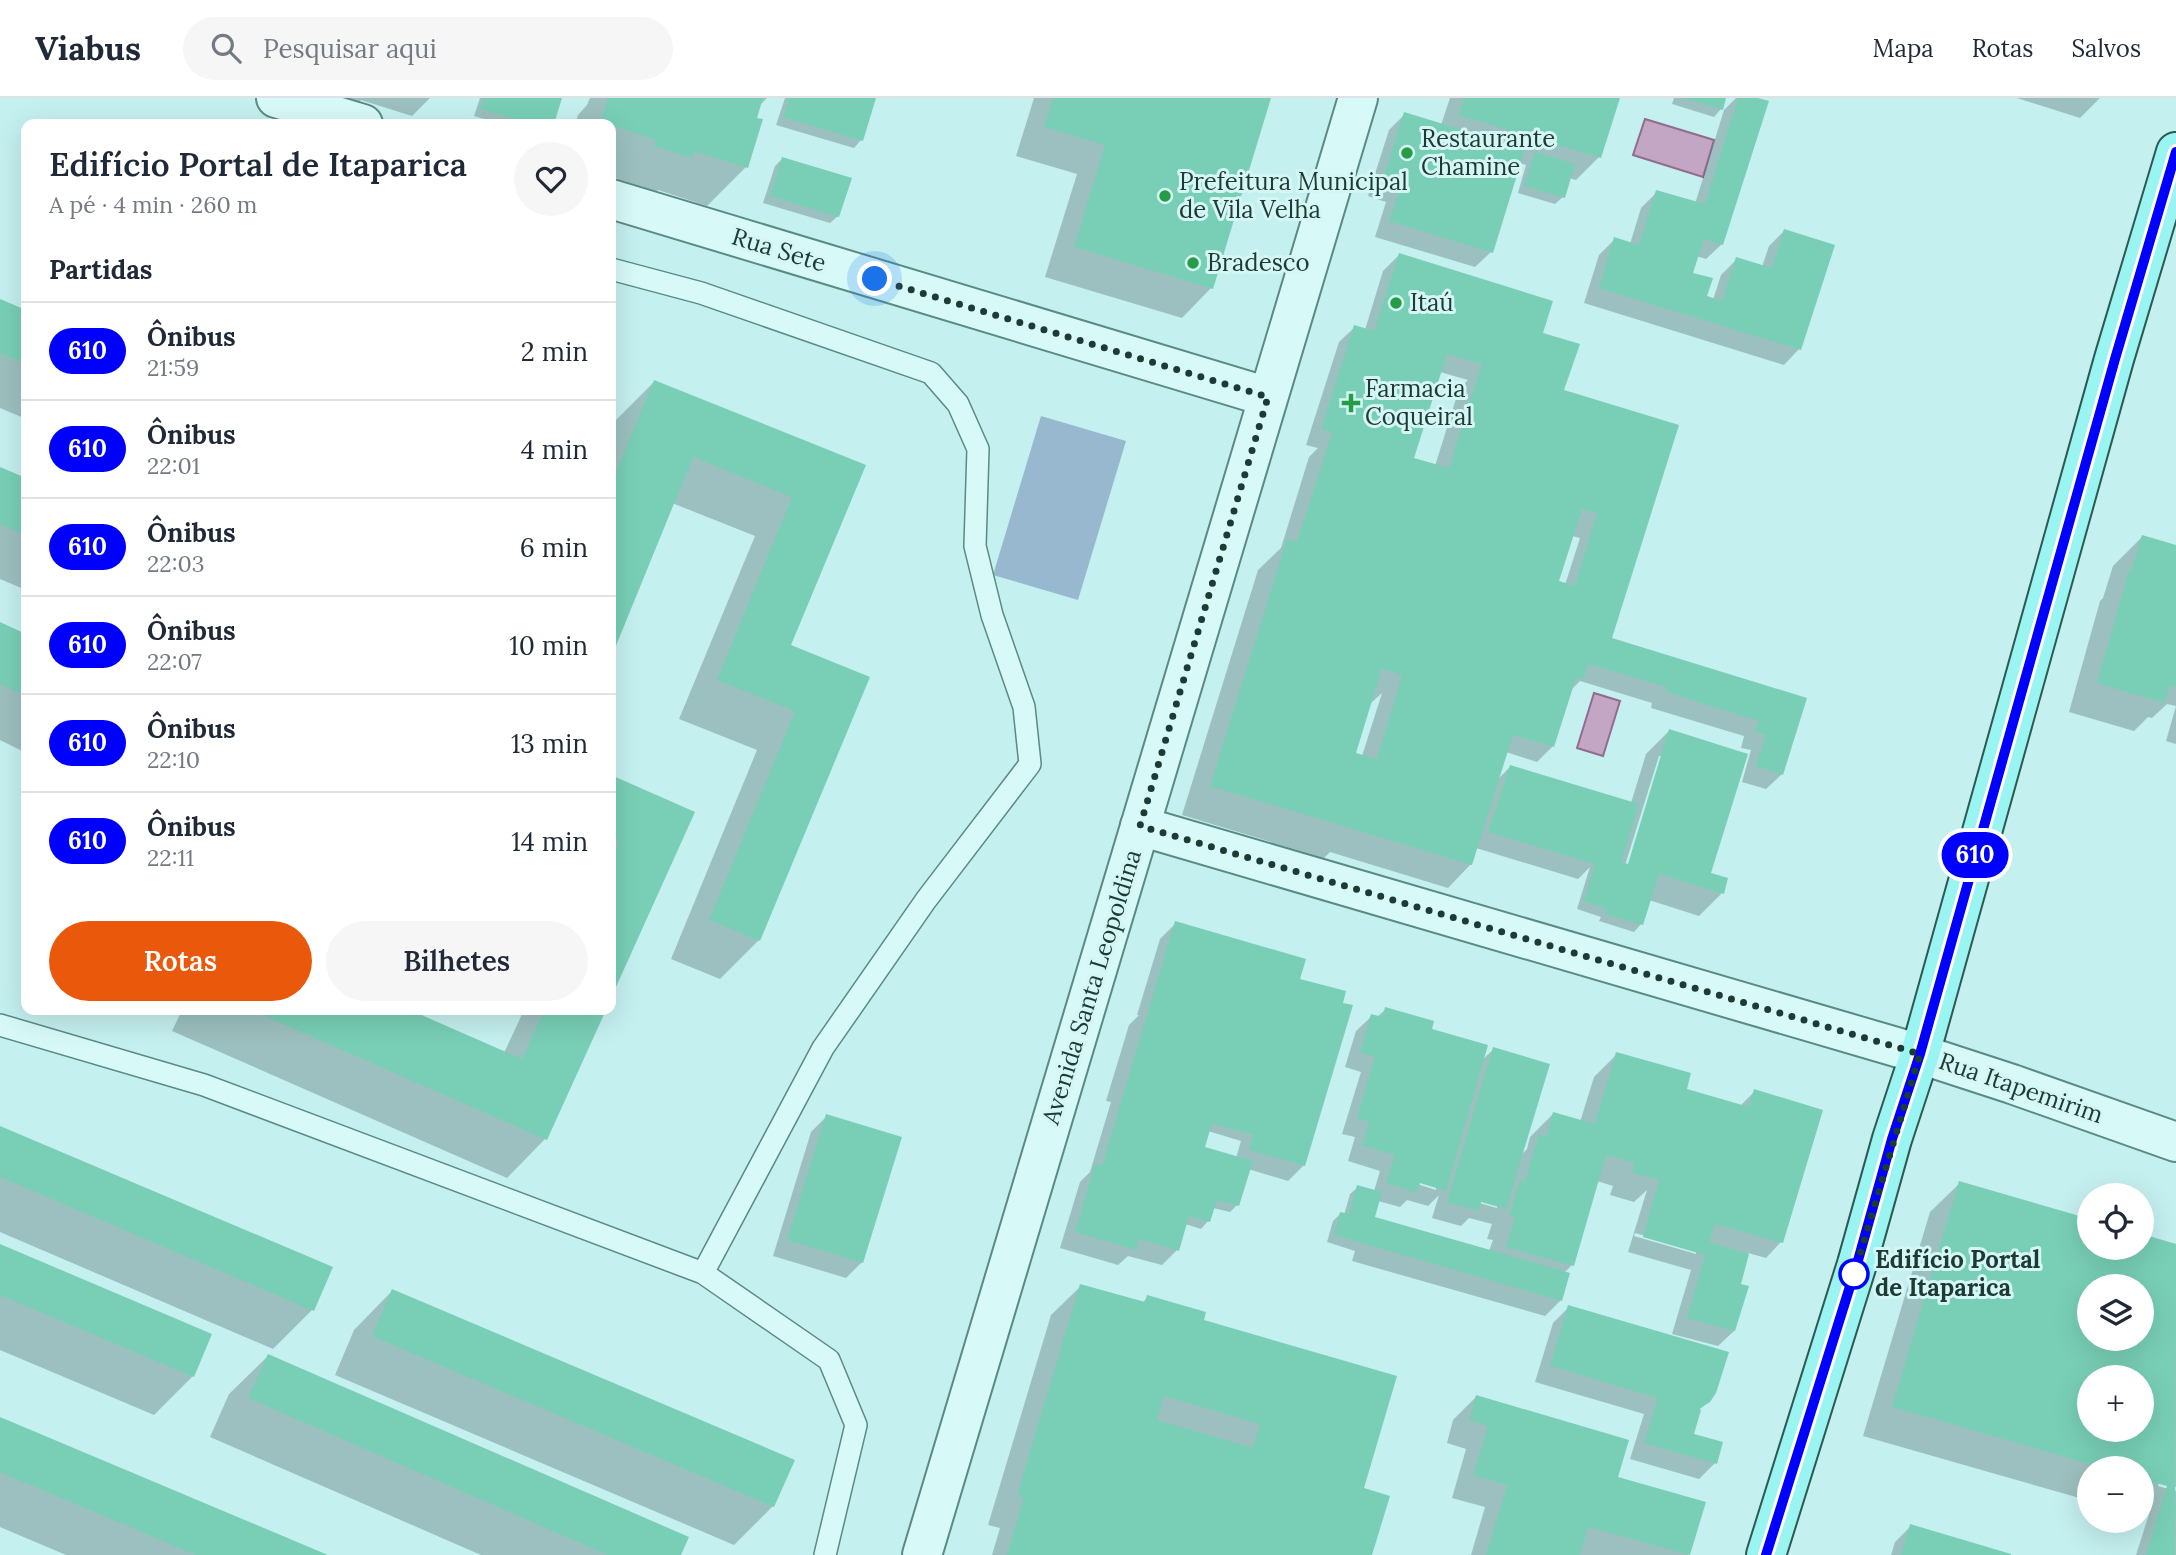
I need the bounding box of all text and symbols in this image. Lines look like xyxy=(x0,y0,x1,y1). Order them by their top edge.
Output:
search box xyxy=(183,17,673,80)
text: Viabus xyxy=(35,27,141,69)
icon: search xyxy=(207,29,245,67)
text: Pesquisar aqui xyxy=(263,32,437,65)
text: Mapa xyxy=(1873,33,1934,64)
text: Rotas xyxy=(1972,33,2033,64)
text: Salvos xyxy=(2071,33,2141,64)
place label: Restaurante Chamine xyxy=(1421,123,1555,182)
button: heart xyxy=(514,142,588,216)
text: Edifício Portal de Itaparica xyxy=(49,143,467,185)
marker: Restaurante Chamine xyxy=(1399,145,1415,161)
place label: Prefeitura Municipal de Vila Velha xyxy=(1179,166,1408,225)
marker: Prefeitura Municipal de Vila Velha xyxy=(1157,188,1173,204)
text: A pé · 4 min · 260 m xyxy=(49,190,257,219)
street label: Rua Sete xyxy=(728,221,830,279)
place label: Bradesco xyxy=(1207,247,1310,278)
text: Partidas xyxy=(49,253,152,286)
marker: Bradesco xyxy=(1185,255,1201,271)
your location xyxy=(857,261,892,296)
place label: Itaú xyxy=(1410,287,1454,318)
marker: Itaú xyxy=(1388,295,1404,311)
text: Ônibus xyxy=(147,320,236,353)
text: 610 xyxy=(68,335,107,366)
text: 2 min xyxy=(521,335,588,368)
text: 21:59 xyxy=(147,353,199,382)
place label: Farmacia Coqueiral xyxy=(1365,373,1473,432)
marker: Farmacia Coqueiral xyxy=(1343,395,1359,411)
text: Ônibus xyxy=(147,418,236,451)
text: 610 xyxy=(68,433,107,464)
text: 4 min xyxy=(521,433,588,466)
text: 22:01 xyxy=(147,451,200,480)
text: Ônibus xyxy=(147,516,236,549)
text: 610 xyxy=(68,531,107,562)
text: 6 min xyxy=(520,531,588,564)
text: 22:03 xyxy=(147,549,205,578)
text: Ônibus xyxy=(147,614,236,647)
text: 610 xyxy=(68,629,107,660)
text: 10 min xyxy=(509,629,588,662)
text: 22:07 xyxy=(147,647,202,676)
text: Ônibus xyxy=(147,712,236,745)
text: 610 xyxy=(68,727,107,758)
text: 13 min xyxy=(511,727,588,760)
text: 22:10 xyxy=(147,745,200,774)
text: Ônibus xyxy=(147,810,236,843)
text: 610 xyxy=(68,825,107,856)
text: 14 min xyxy=(511,825,588,858)
line badge: 610 xyxy=(1935,832,2015,878)
text: 610 xyxy=(1956,839,1994,870)
text: 22:11 xyxy=(147,843,194,872)
street label: Avenida Santa Leopoldina xyxy=(1035,846,1148,1129)
button: Rotas xyxy=(49,921,312,1001)
button: Bilhetes xyxy=(326,921,588,1001)
street label: Rua Itapemirim xyxy=(1935,1045,2107,1130)
map controls xyxy=(2077,1183,2154,1533)
button: locate xyxy=(2077,1183,2154,1260)
place label: Edifício Portal de Itaparica xyxy=(1875,1244,2040,1303)
marker: Edifício Portal de Itaparica xyxy=(1839,1259,1869,1289)
button: layers xyxy=(2077,1274,2154,1351)
button: + xyxy=(2077,1365,2154,1442)
button: − xyxy=(2077,1456,2154,1533)

